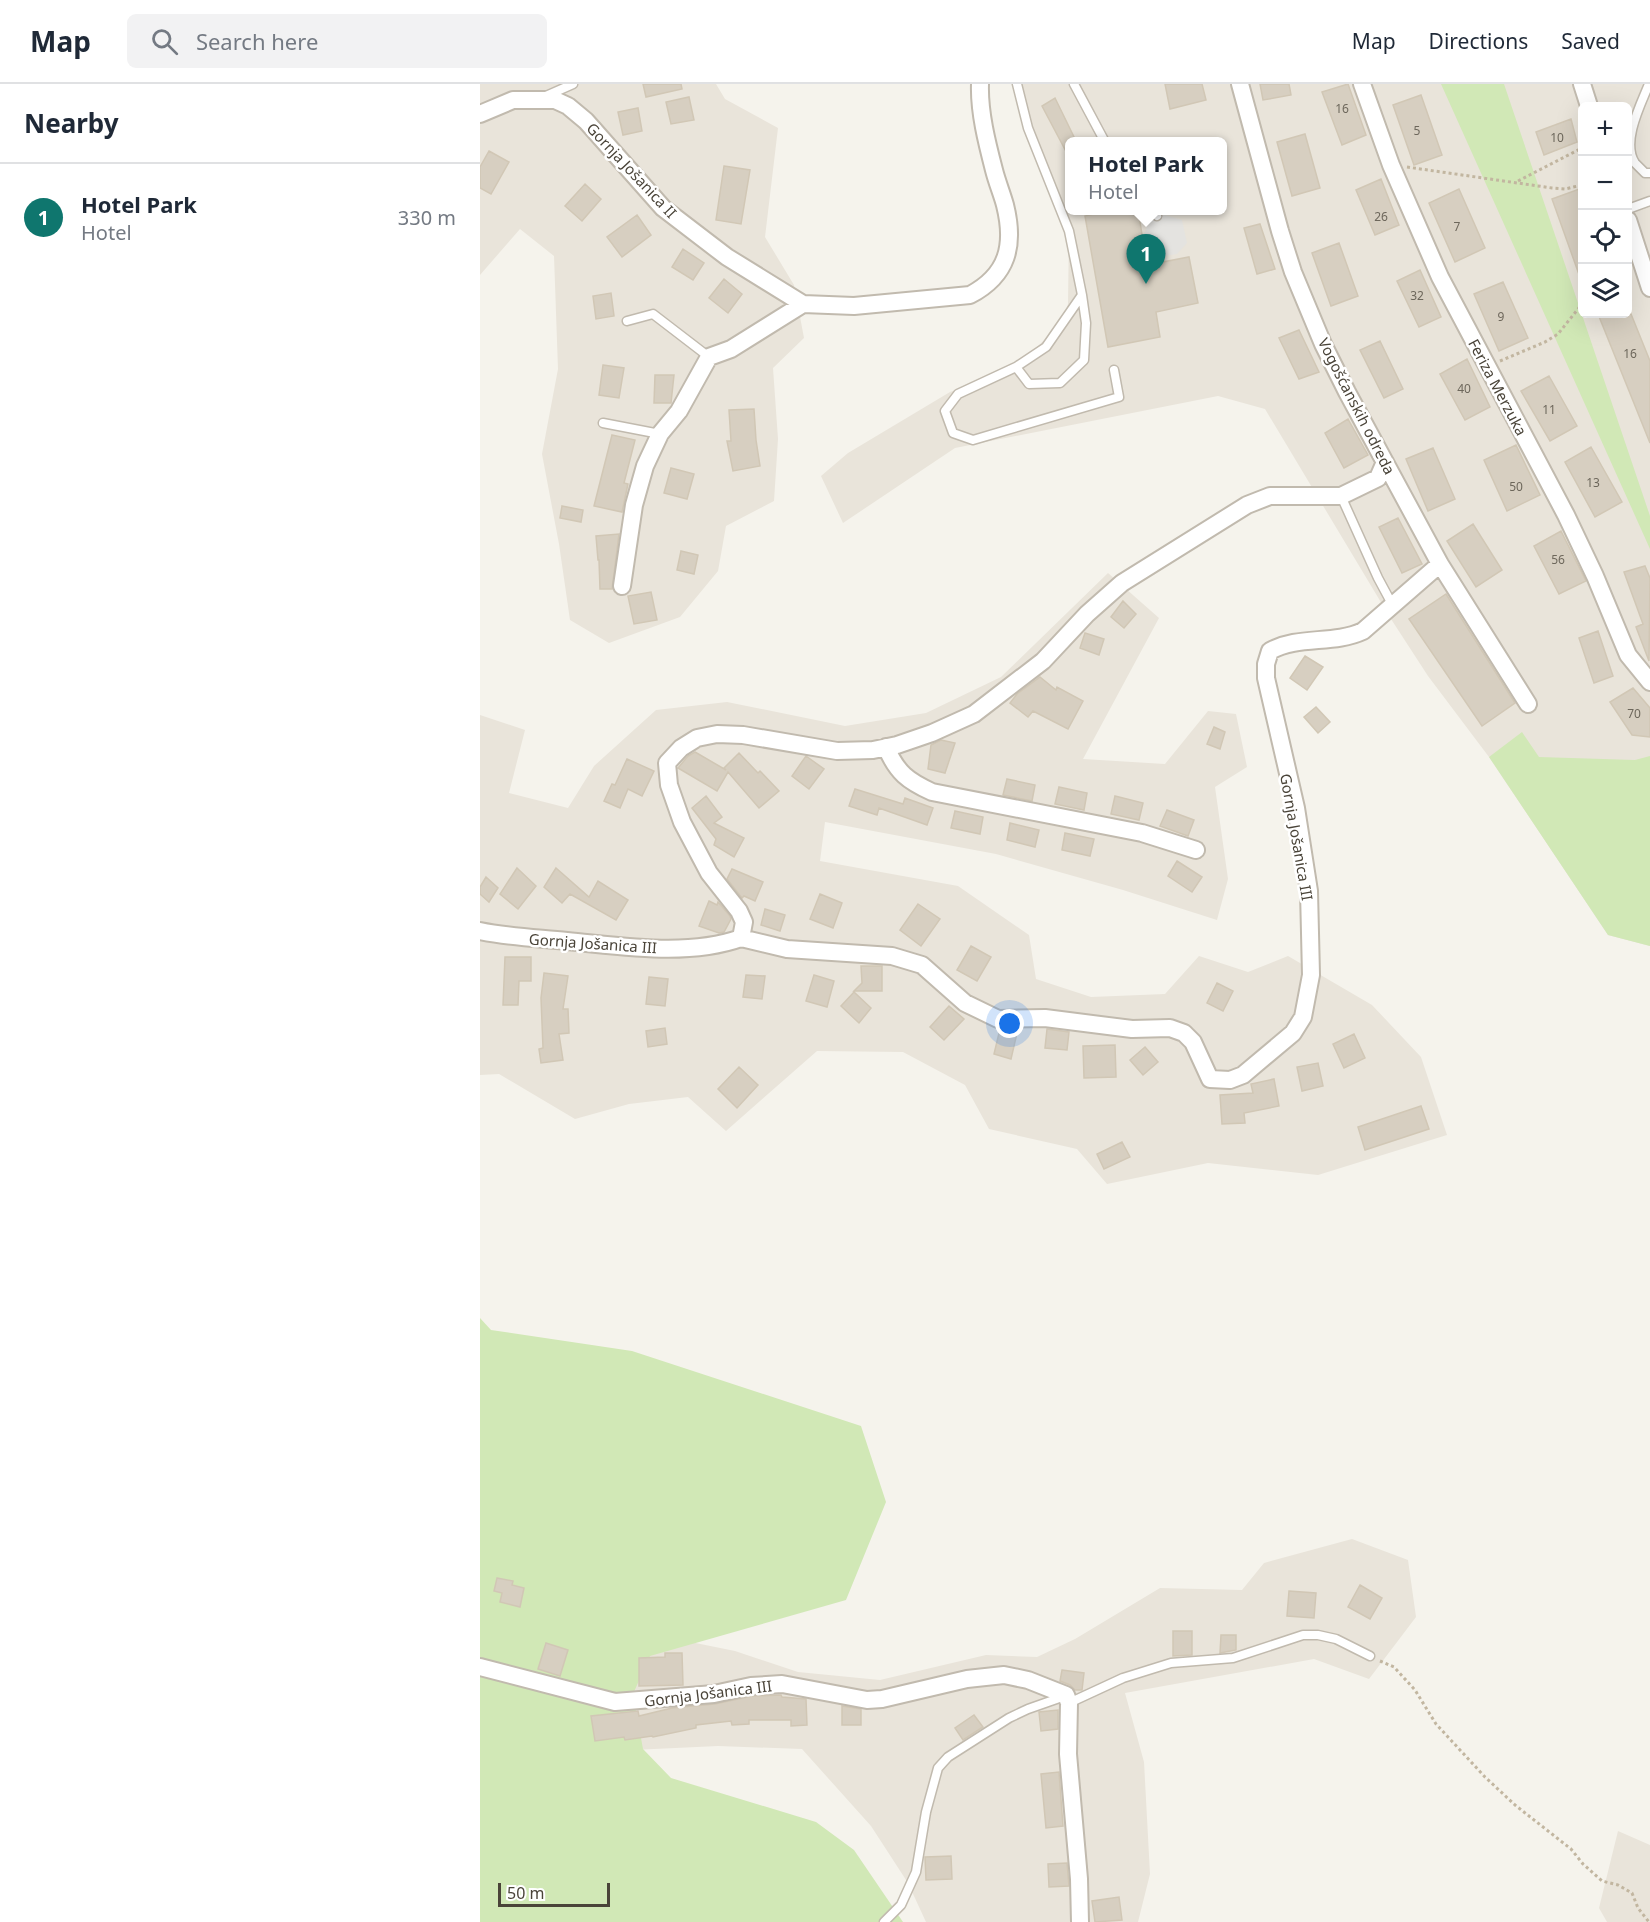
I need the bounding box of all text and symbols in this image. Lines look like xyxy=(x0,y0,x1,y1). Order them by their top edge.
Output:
search box xyxy=(127,14,547,68)
text: Map xyxy=(30,22,91,60)
icon: search xyxy=(148,25,181,58)
text: Search here xyxy=(196,26,318,56)
text: Map xyxy=(1352,27,1396,55)
text: Directions xyxy=(1429,27,1528,55)
text: Saved xyxy=(1561,27,1620,55)
house number: 16 xyxy=(1335,100,1349,117)
map controls xyxy=(1578,102,1632,318)
button: + xyxy=(1578,102,1632,156)
text: Nearby xyxy=(24,105,119,141)
street label: Gornja Jošanica II xyxy=(583,118,681,222)
house number: 5 xyxy=(1414,122,1421,139)
house number: 10 xyxy=(1550,129,1564,146)
popup xyxy=(1065,137,1227,215)
text: Hotel Park xyxy=(1088,148,1204,178)
button: − xyxy=(1578,156,1632,210)
text: Hotel xyxy=(1088,178,1139,205)
text: Hotel Park xyxy=(81,189,197,219)
text: 1 xyxy=(38,204,49,231)
text: 330 m xyxy=(398,204,456,231)
house number: 26 xyxy=(1374,208,1388,225)
button: locate xyxy=(1578,210,1632,264)
house number: 7 xyxy=(1454,218,1461,235)
text: Hotel xyxy=(81,219,132,246)
pin: 1 xyxy=(1126,234,1166,284)
button: layers xyxy=(1578,264,1632,318)
house number: 32 xyxy=(1410,287,1424,304)
house number: 9 xyxy=(1498,308,1505,325)
street label: Vogošćanskih odreda xyxy=(1314,334,1400,478)
street label: Feriza Merzuka xyxy=(1464,335,1532,439)
house number: 16 xyxy=(1623,345,1637,362)
house number: 40 xyxy=(1457,380,1471,397)
house number: 11 xyxy=(1542,401,1556,418)
house number: 13 xyxy=(1586,474,1600,491)
house number: 50 xyxy=(1509,478,1523,495)
house number: 56 xyxy=(1551,551,1565,568)
house number: 70 xyxy=(1627,705,1641,722)
street label: Gornja Jošanica III xyxy=(1276,772,1318,902)
street label: Gornja Jošanica III xyxy=(528,929,658,957)
your location xyxy=(995,1009,1024,1038)
street label: Gornja Jošanica III xyxy=(643,1675,773,1711)
scale bar xyxy=(498,1880,610,1908)
text: 50 m xyxy=(507,1882,544,1904)

